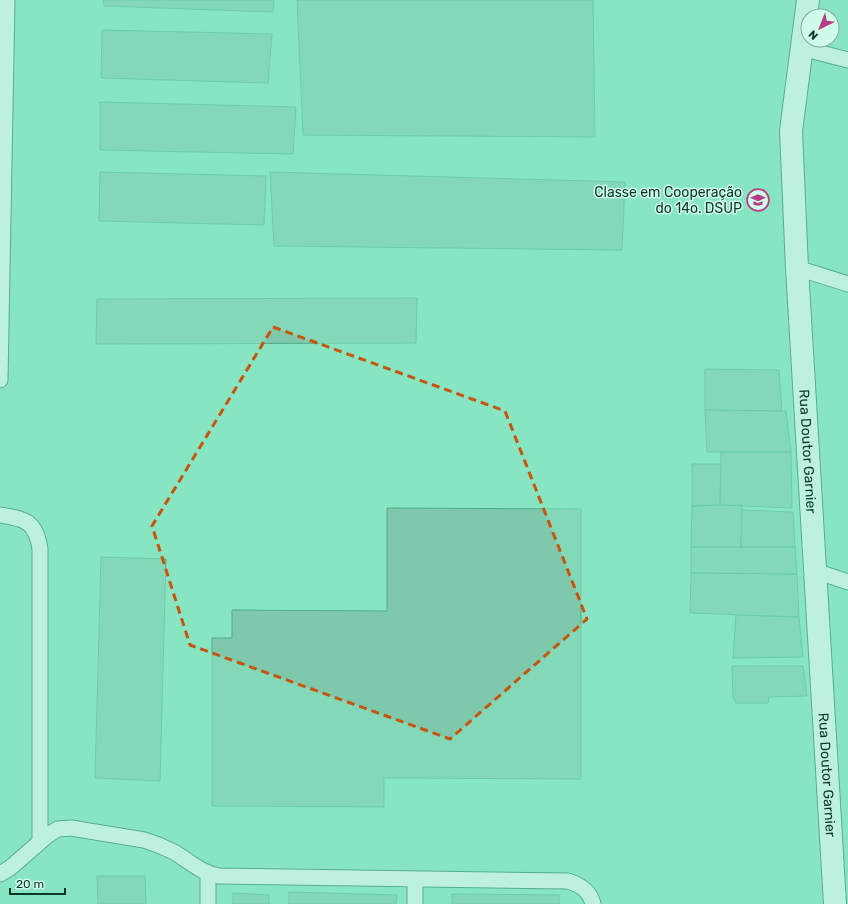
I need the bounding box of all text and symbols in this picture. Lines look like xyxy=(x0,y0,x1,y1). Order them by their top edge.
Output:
north arrow xyxy=(800,8,840,48)
text: N xyxy=(806,27,821,42)
place label: Classe em Cooperação do 14o. DSUP xyxy=(594,184,742,217)
school or university icon: Classe em Cooperação do 14o. DSUP xyxy=(745,187,771,213)
street label: Rua Doutor Garnier xyxy=(795,389,820,515)
street label: Rua Doutor Garnier xyxy=(815,712,839,838)
scale bar xyxy=(10,870,65,896)
text: 20 m xyxy=(16,877,44,891)

